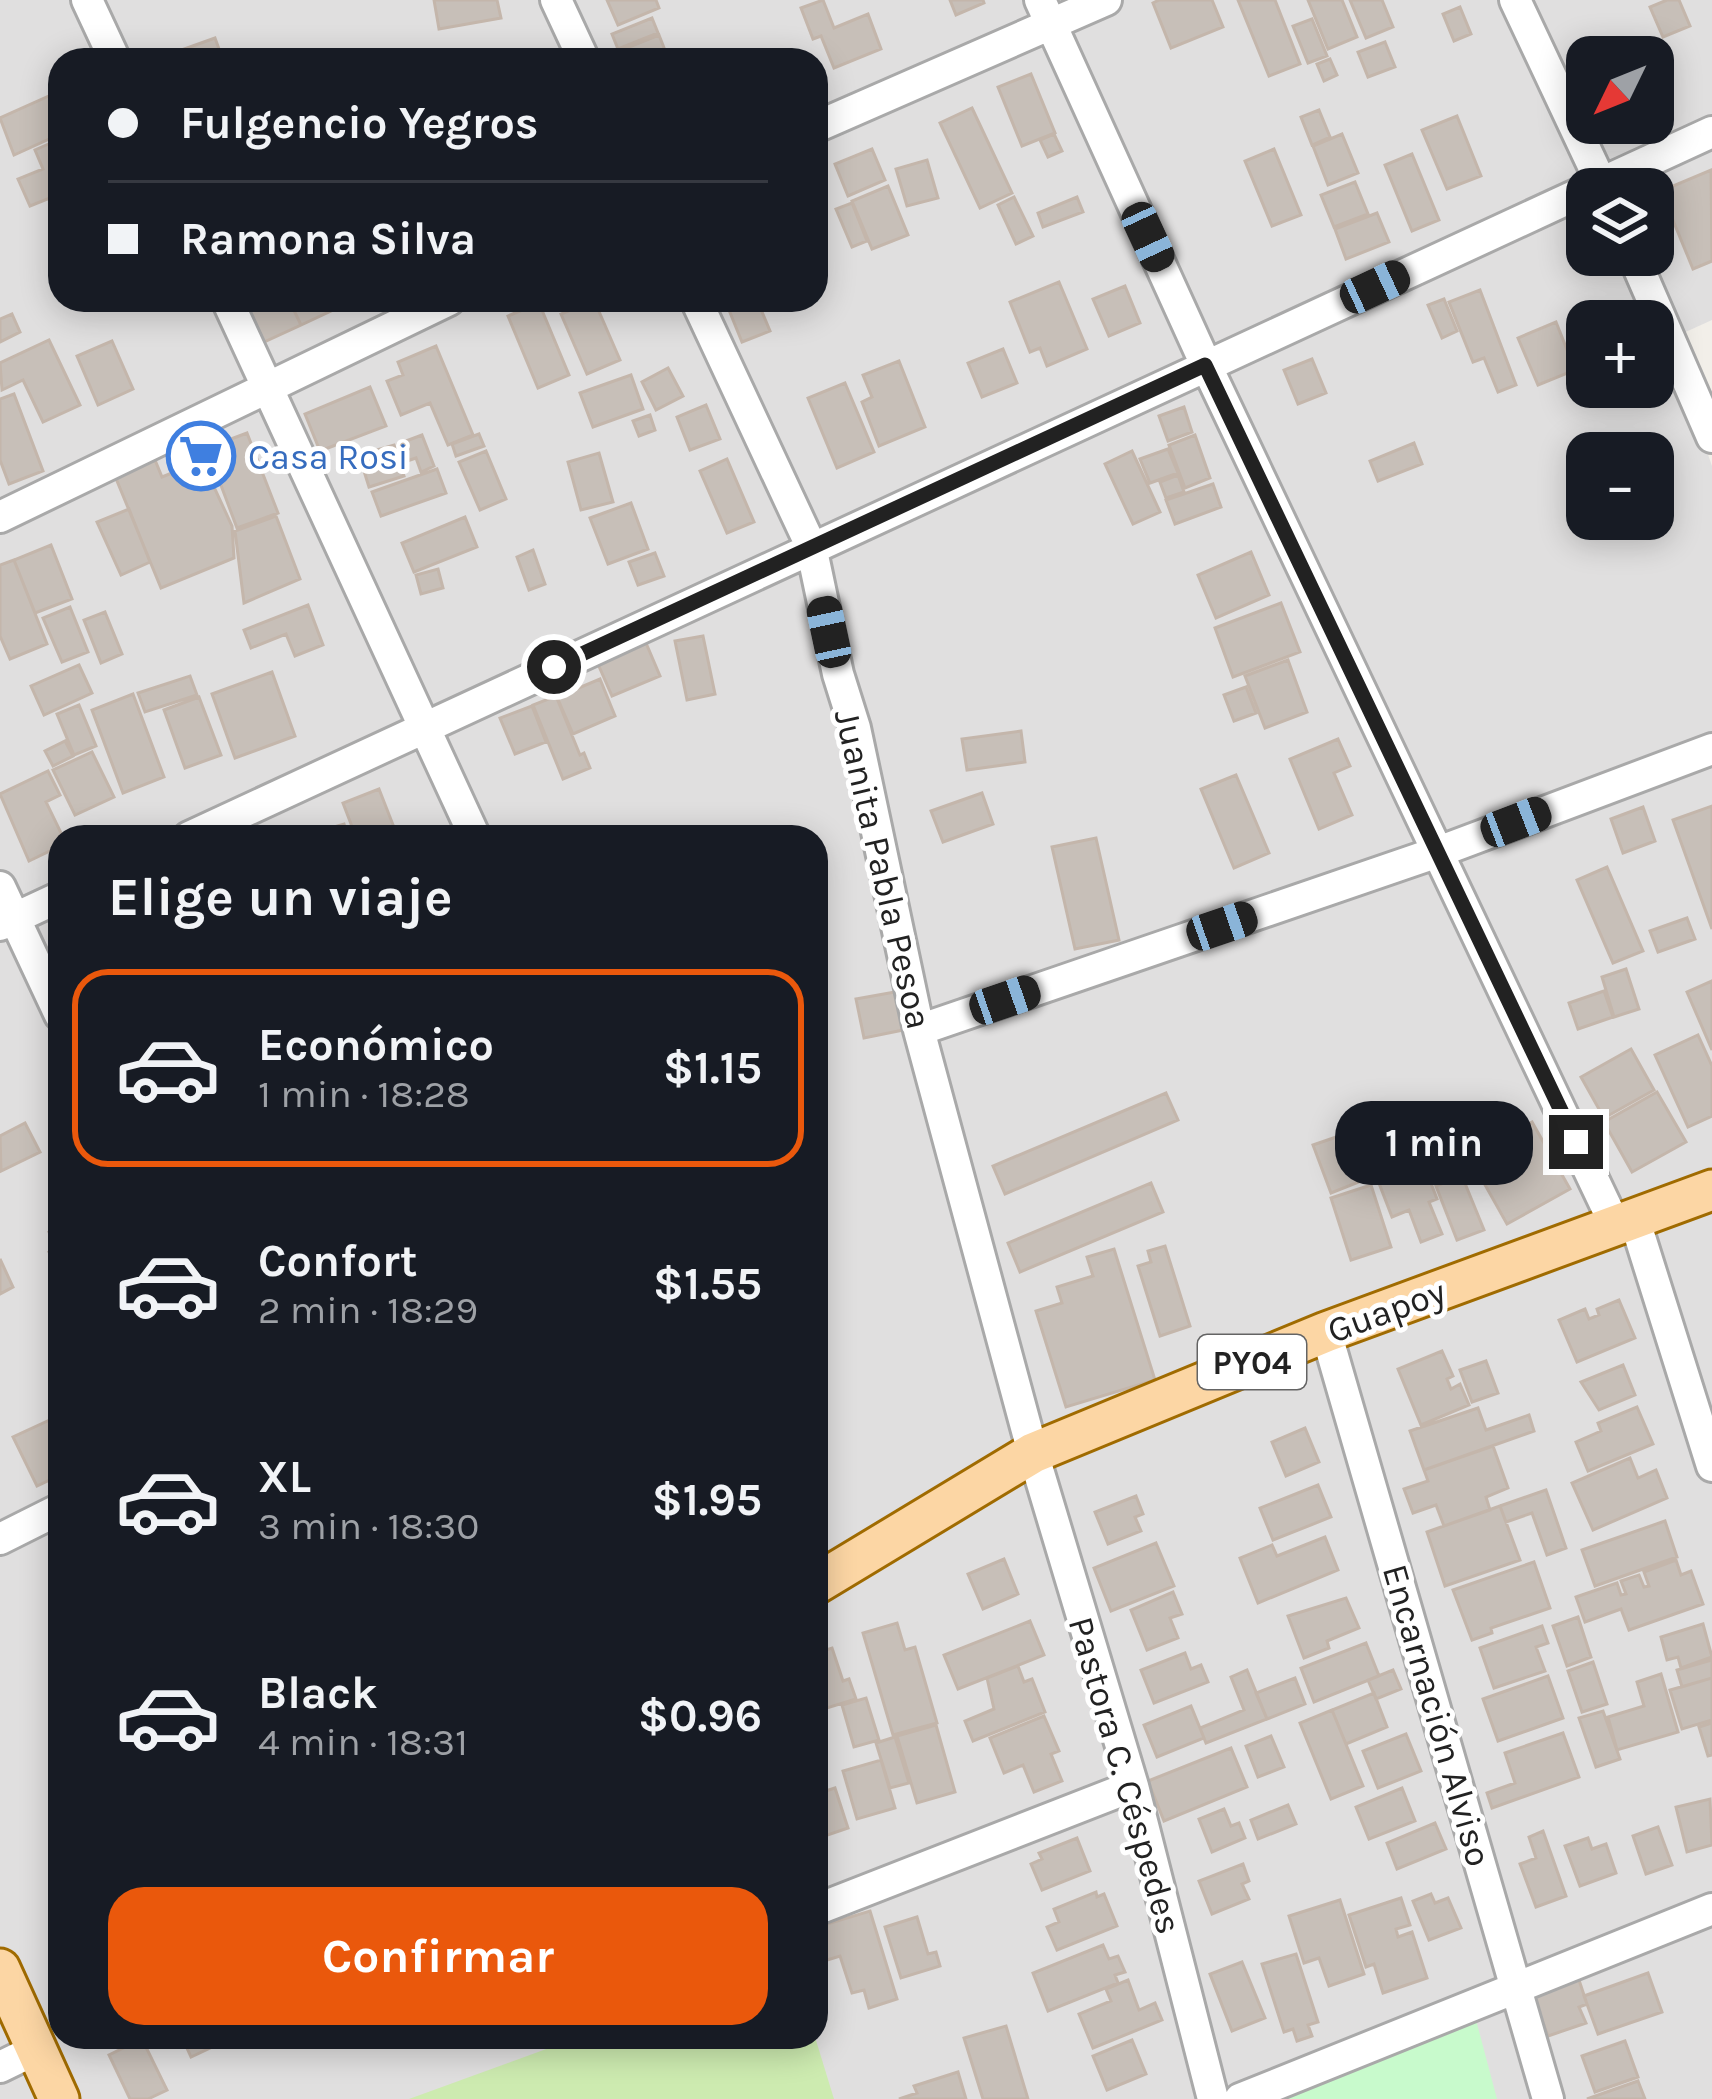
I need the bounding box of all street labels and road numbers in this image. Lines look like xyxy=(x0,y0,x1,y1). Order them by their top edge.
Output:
street label: Juanita Pabla Pesoa xyxy=(826,705,940,1033)
street label: Guapoy xyxy=(1322,1270,1451,1352)
road number: PY04 xyxy=(1198,1335,1306,1389)
street label: Encarnación Alviso xyxy=(1374,1559,1500,1871)
street label: Pastora C. Céspedes xyxy=(1060,1612,1190,1939)

